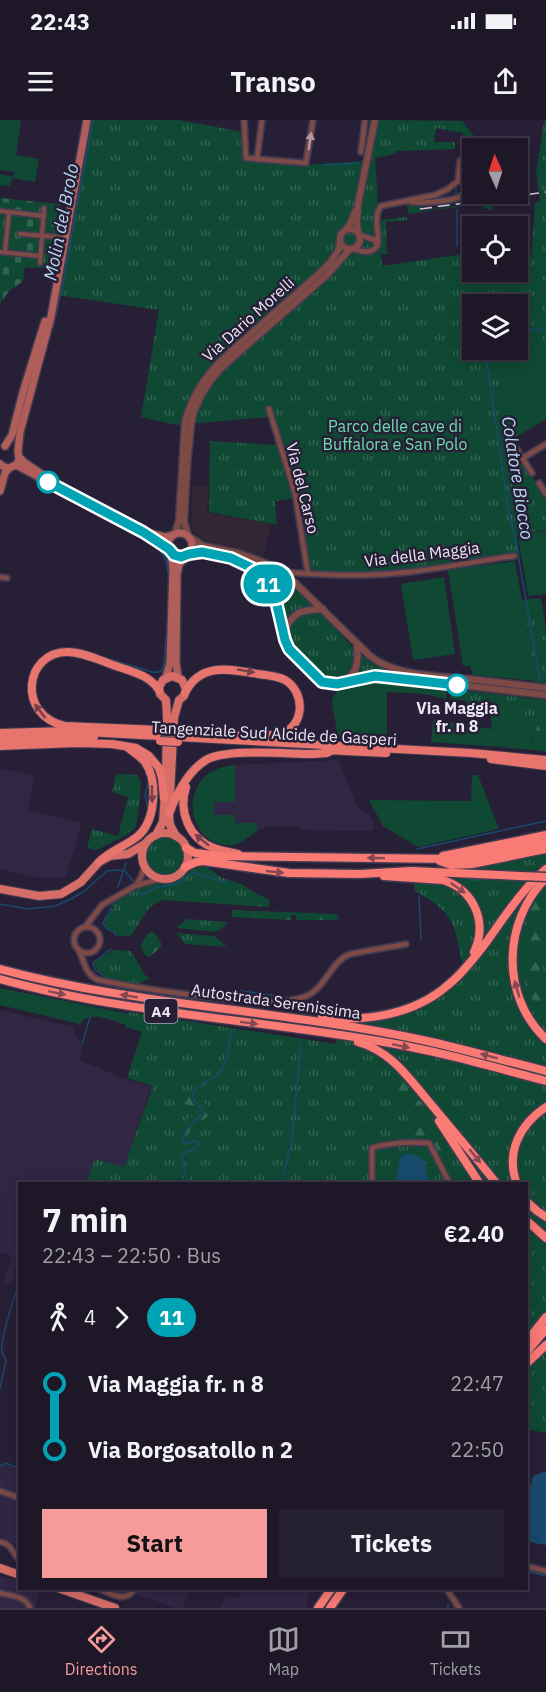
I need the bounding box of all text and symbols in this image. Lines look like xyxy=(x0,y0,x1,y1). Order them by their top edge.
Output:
text: 22:43 xyxy=(30,7,90,36)
text: Transo xyxy=(230,64,316,99)
icon: menu xyxy=(24,65,57,98)
icon: share xyxy=(489,65,522,98)
one-way arrow xyxy=(305,132,315,151)
north arrow xyxy=(462,138,528,204)
map controls xyxy=(462,138,528,360)
water label: Molin del Brolo xyxy=(38,161,84,283)
button: locate xyxy=(462,216,528,282)
street label: Via Dario Morelli xyxy=(198,272,298,366)
button: layers xyxy=(462,294,528,360)
water label: Colatore Biocco xyxy=(497,415,539,541)
park label: Parco delle cave di Buffalora e San Polo xyxy=(323,416,467,454)
street label: Via del Carso xyxy=(282,440,324,536)
unlabelled marker xyxy=(37,471,59,493)
street label: Via della Maggia xyxy=(363,537,481,571)
line badge: 11 xyxy=(241,564,295,604)
text: 11 xyxy=(255,570,281,598)
one-way arrow xyxy=(237,667,256,676)
marker: Via Maggia fr. n 8 xyxy=(446,674,468,696)
place label: Via Maggia fr. n 8 xyxy=(416,698,498,736)
one-way arrow xyxy=(35,703,47,718)
street label: Tangenziale Sud Alcide de Gasperi xyxy=(151,717,397,749)
one-way arrow xyxy=(147,785,157,804)
one-way arrow xyxy=(194,833,210,846)
one-way arrow xyxy=(366,853,385,863)
one-way arrow xyxy=(266,867,285,876)
one-way arrow xyxy=(449,882,465,894)
street label: Autostrada Serenissima xyxy=(190,979,362,1023)
one-way arrow xyxy=(512,980,521,998)
one-way arrow xyxy=(48,989,67,998)
one-way arrow xyxy=(120,992,139,1001)
road number: A4 xyxy=(144,999,178,1023)
one-way arrow xyxy=(240,1018,259,1027)
one-way arrow xyxy=(392,1041,411,1051)
one-way arrow xyxy=(480,1051,499,1061)
one-way arrow xyxy=(468,1149,480,1164)
text: 7 min xyxy=(42,1198,128,1241)
text: €2.40 xyxy=(444,1219,504,1248)
text: 22:43 – 22:50 · Bus xyxy=(42,1242,221,1269)
icon: walk xyxy=(42,1301,75,1334)
icon: forward xyxy=(105,1301,138,1334)
text: 11 xyxy=(159,1303,184,1331)
text: 4 xyxy=(84,1304,96,1331)
text: Via Maggia fr. n 8 xyxy=(88,1369,264,1398)
text: 22:47 xyxy=(450,1370,504,1397)
text: Via Borgosatollo n 2 xyxy=(88,1435,293,1464)
text: 22:50 xyxy=(450,1436,504,1463)
button: Start xyxy=(42,1509,267,1578)
button: Tickets xyxy=(279,1509,504,1578)
tab: Directions xyxy=(65,1623,138,1679)
tab: Map xyxy=(267,1623,300,1679)
tab: Tickets xyxy=(430,1623,481,1679)

